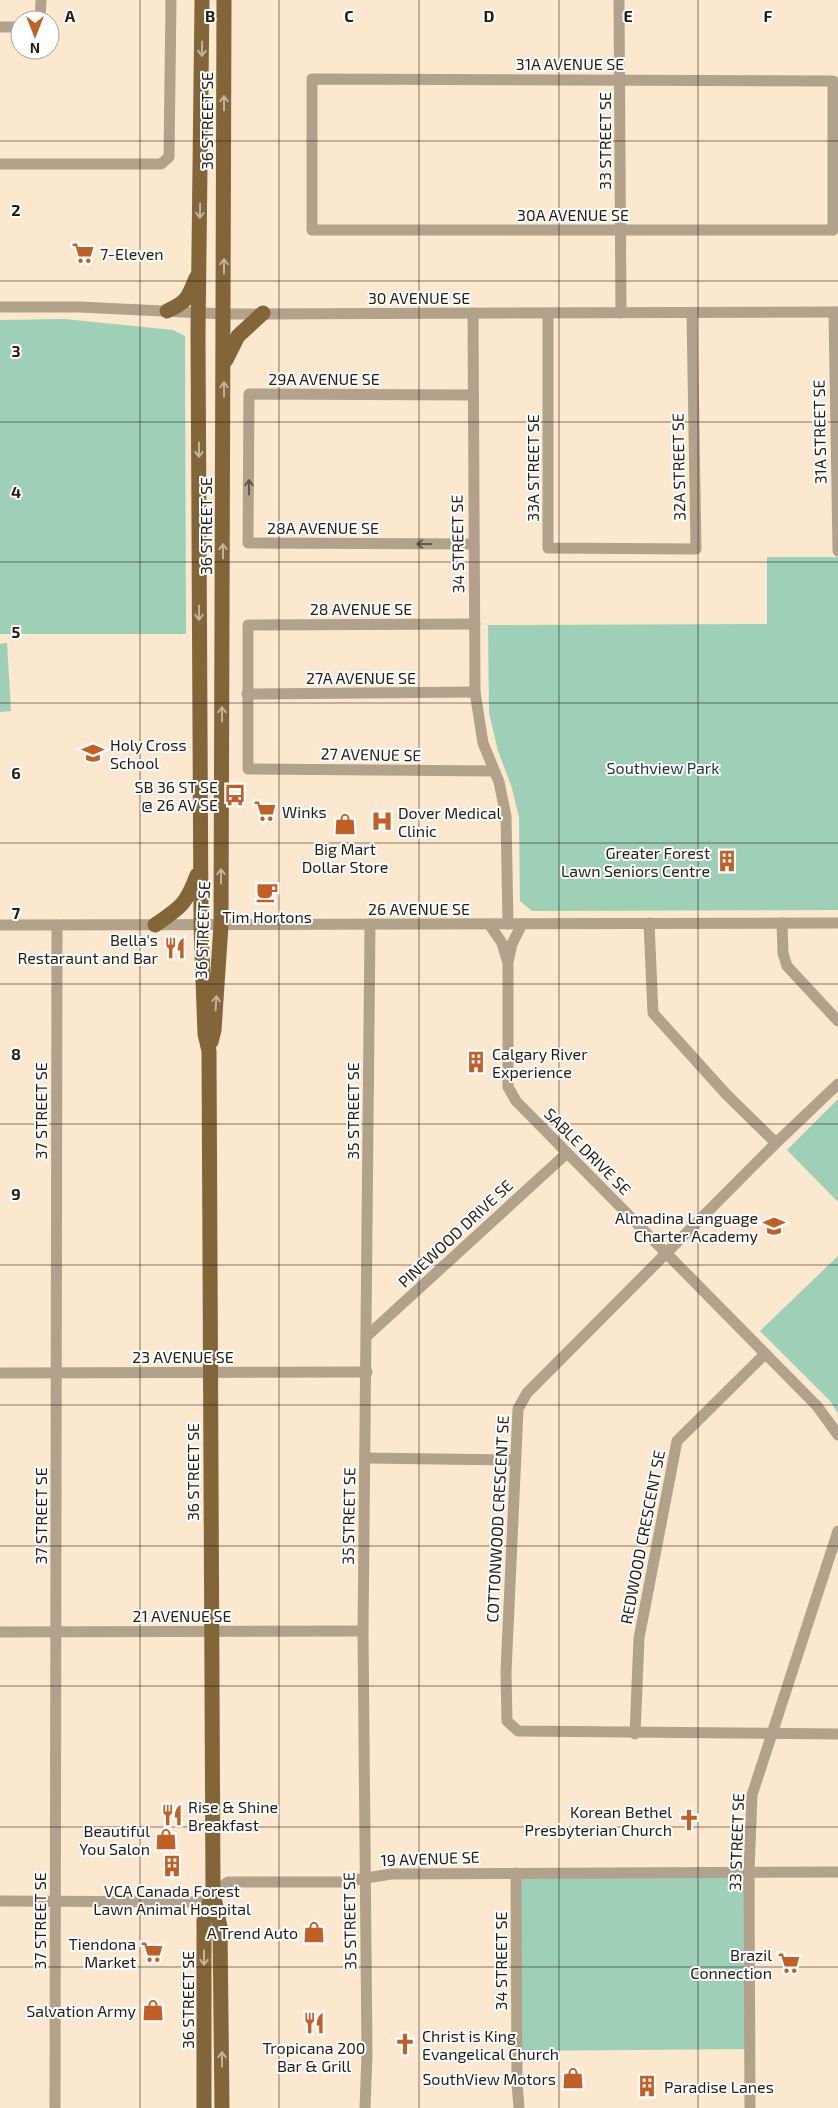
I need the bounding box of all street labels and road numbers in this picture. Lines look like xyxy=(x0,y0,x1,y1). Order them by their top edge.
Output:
street label: 31A AVENUE SE xyxy=(516,54,624,73)
street label: 36 STREET SE xyxy=(197,72,216,170)
street label: 33 STREET SE xyxy=(595,92,614,190)
street label: 30A AVENUE SE xyxy=(517,205,629,224)
street label: 30 AVENUE SE xyxy=(368,288,470,307)
street label: 29A AVENUE SE xyxy=(268,369,380,388)
street label: 31A STREET SE xyxy=(809,379,829,485)
street label: 32A STREET SE xyxy=(668,413,688,521)
street label: 33A STREET SE xyxy=(523,414,542,522)
street label: 36 STREET SE xyxy=(196,477,215,575)
street label: 34 STREET SE xyxy=(447,494,467,594)
street label: 28A AVENUE SE xyxy=(267,518,379,537)
street label: 28 AVENUE SE xyxy=(310,599,412,618)
street label: 27A AVENUE SE xyxy=(306,668,416,687)
street label: 27 AVENUE SE xyxy=(320,744,422,764)
street label: 36 STREET SE xyxy=(191,881,213,979)
street label: 26 AVENUE SE xyxy=(368,899,470,918)
street label: 37 STREET SE xyxy=(31,1062,50,1160)
street label: 35 STREET SE xyxy=(343,1062,362,1160)
street label: SABLE DRIVE SE xyxy=(541,1104,635,1198)
street label: PINEWOOD DRIVE SE xyxy=(394,1175,516,1291)
street label: 23 AVENUE SE xyxy=(132,1347,234,1366)
street label: COTTONWOOD CRESCENT SE xyxy=(482,1415,512,1623)
street label: 36 STREET SE xyxy=(183,1423,202,1521)
street label: REDWOOD CRESCENT SE xyxy=(616,1448,668,1626)
street label: 37 STREET SE xyxy=(31,1467,50,1565)
street label: 35 STREET SE xyxy=(338,1467,358,1565)
street label: 21 AVENUE SE xyxy=(132,1606,232,1625)
street label: 33 STREET SE xyxy=(725,1793,747,1891)
street label: 19 AVENUE SE xyxy=(380,1847,480,1869)
street label: 37 STREET SE xyxy=(30,1872,49,1970)
street label: 35 STREET SE xyxy=(339,1872,359,1970)
street label: 34 STREET SE xyxy=(491,1912,510,2010)
street label: 36 STREET SE xyxy=(178,1951,197,2049)

